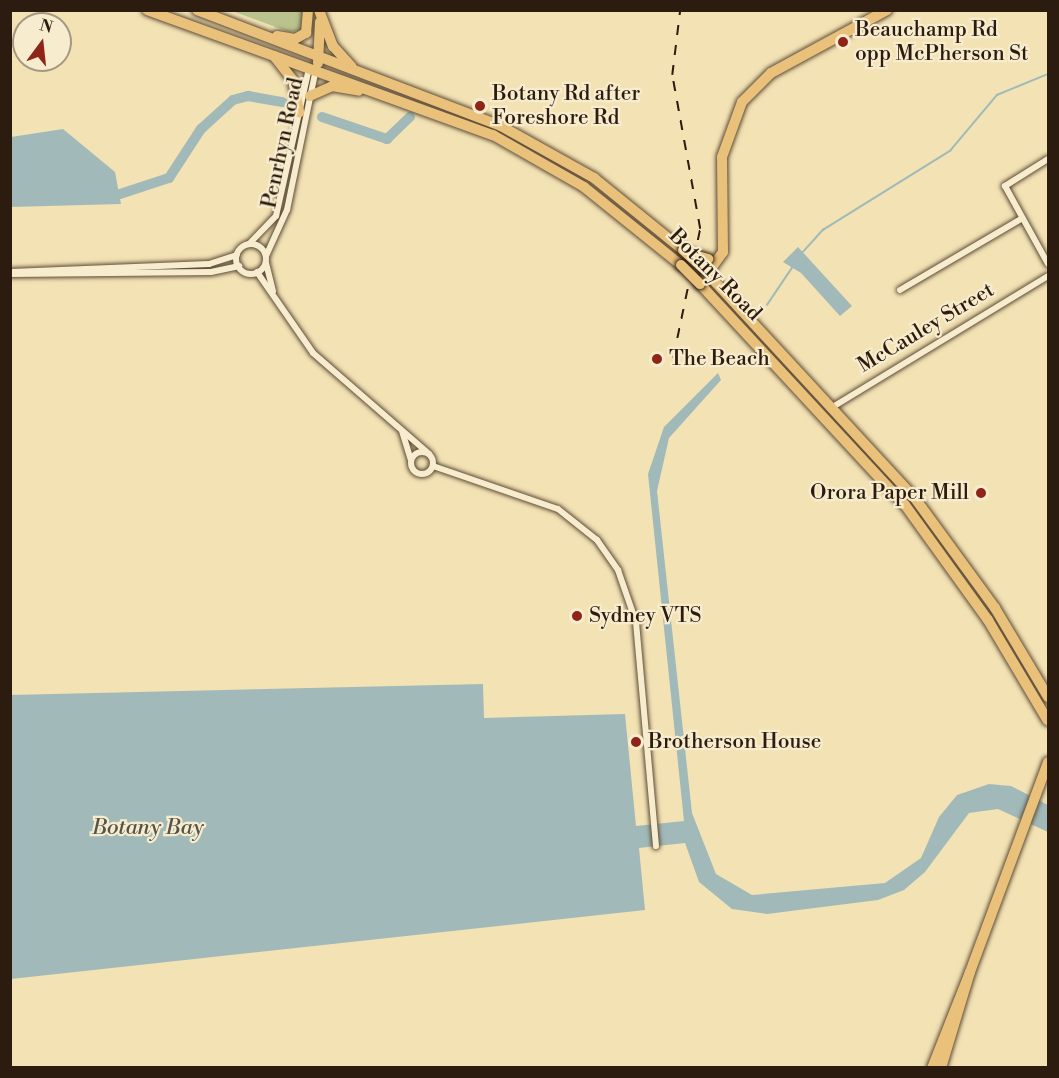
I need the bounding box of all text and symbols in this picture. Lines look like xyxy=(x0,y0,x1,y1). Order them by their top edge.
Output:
north arrow xyxy=(12,12,72,72)
text: N xyxy=(37,15,55,38)
place label: Beauchamp Rd opp McPherson St xyxy=(855,17,1028,67)
marker: Beauchamp Rd opp McPherson St xyxy=(836,35,850,49)
street label: Penrhyn Road xyxy=(257,75,309,211)
place label: Botany Rd after Foreshore Rd xyxy=(492,81,640,131)
marker: Botany Rd after Foreshore Rd xyxy=(473,99,487,113)
street label: Botany Road xyxy=(664,224,766,326)
street label: McCauley Street xyxy=(853,277,999,379)
place label: The Beach xyxy=(669,346,770,372)
marker: The Beach xyxy=(650,352,664,366)
place label: Orora Paper Mill xyxy=(810,480,969,506)
marker: Orora Paper Mill xyxy=(974,486,988,500)
place label: Sydney VTS xyxy=(589,603,702,629)
marker: Sydney VTS xyxy=(570,609,584,623)
place label: Brotherson House xyxy=(648,729,821,755)
marker: Brotherson House xyxy=(629,735,643,749)
water label: Botany Bay xyxy=(92,815,204,841)

